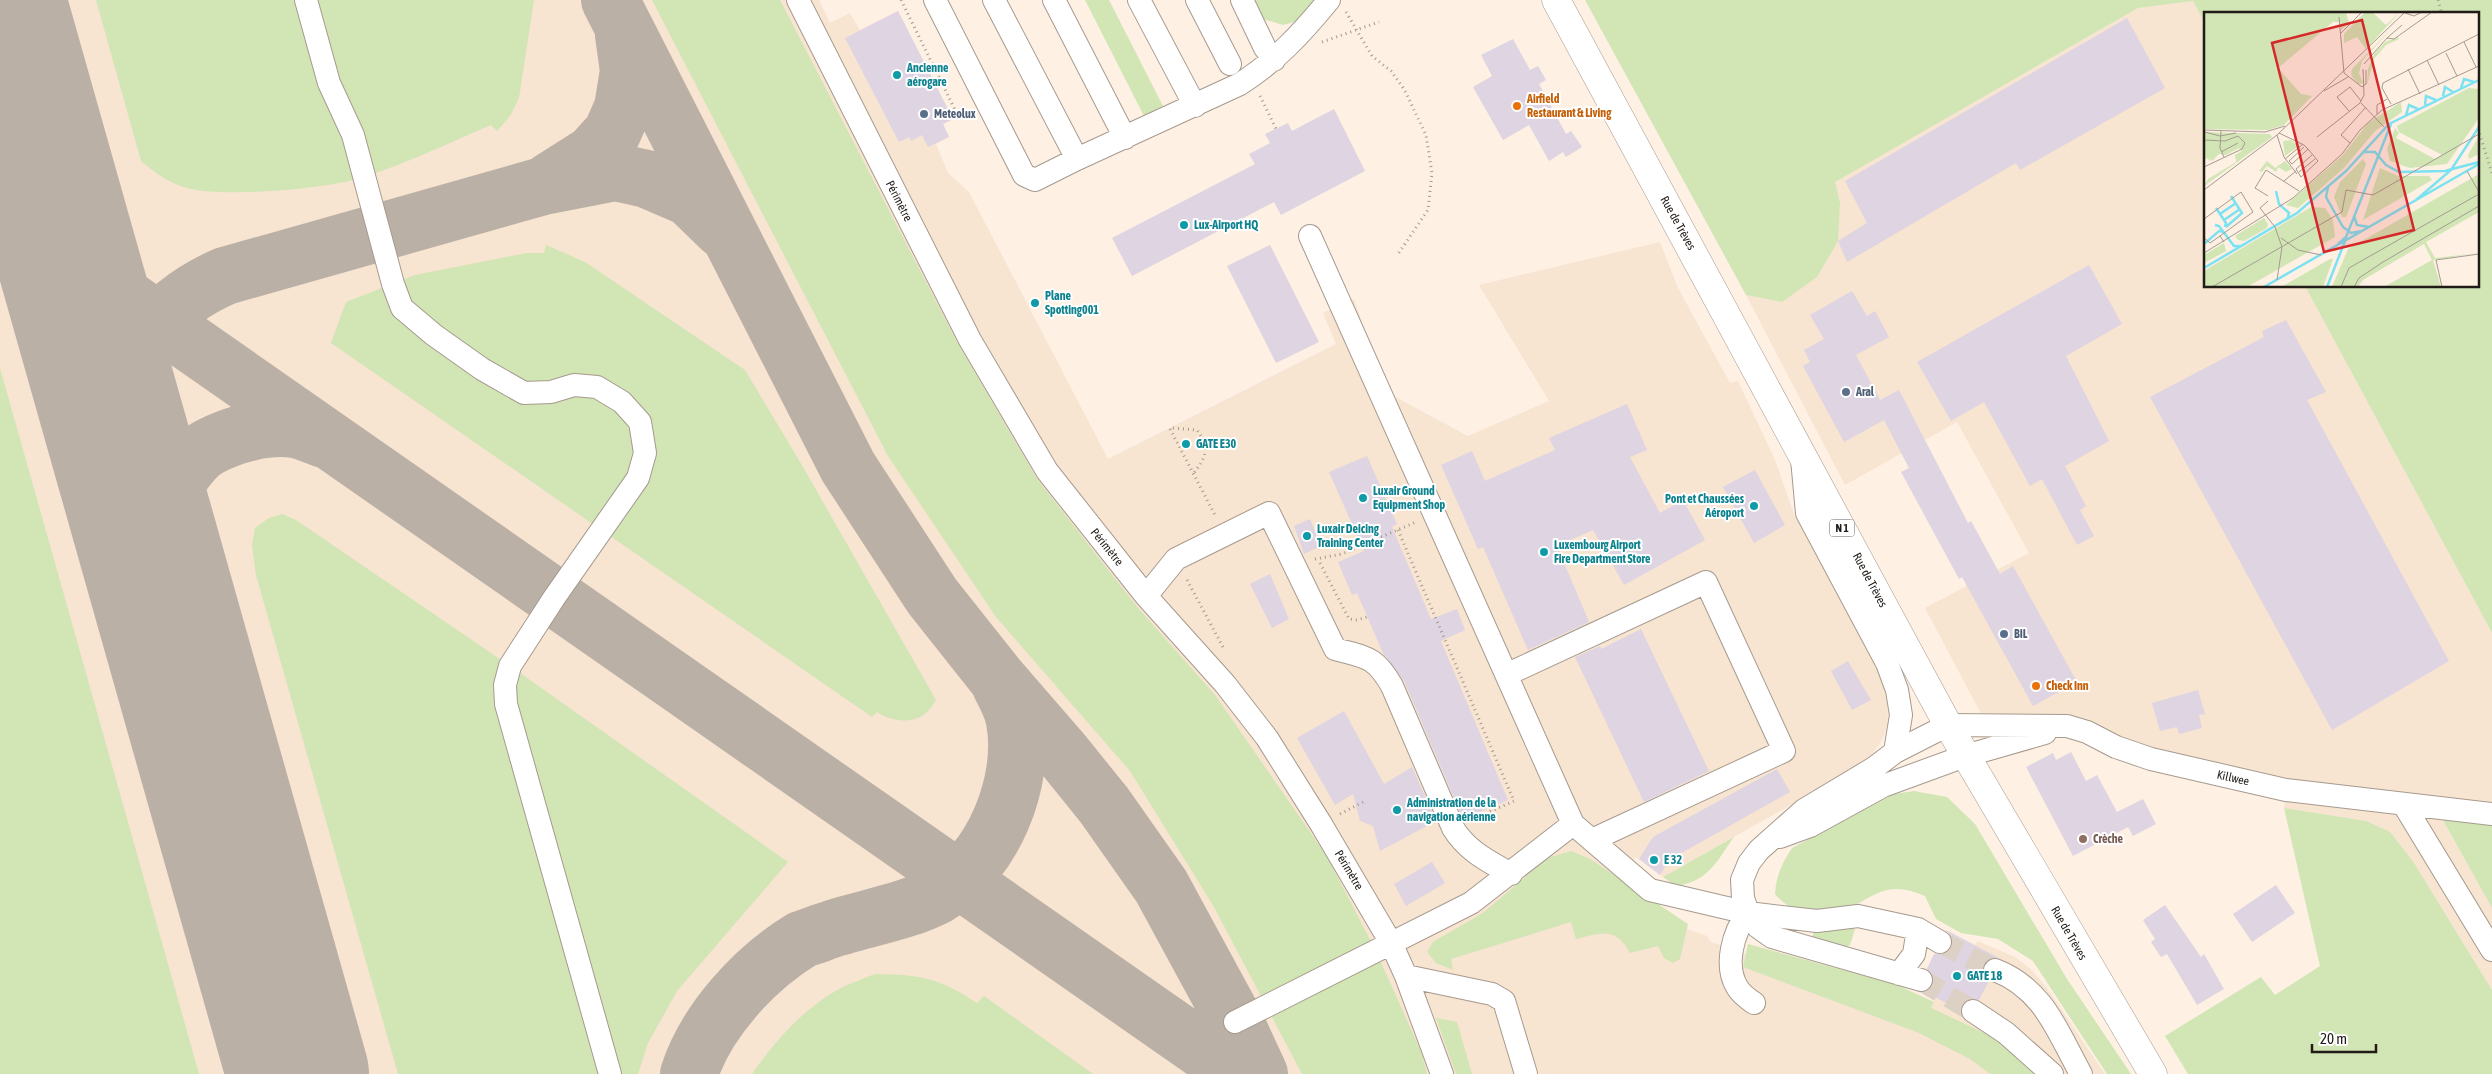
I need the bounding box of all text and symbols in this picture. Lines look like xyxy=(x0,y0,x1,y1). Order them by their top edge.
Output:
inset map xyxy=(2204,12,2480,288)
place label: Ancienne aérogare xyxy=(906,61,949,89)
marker: Ancienne aérogare xyxy=(891,69,903,81)
place label: Airfield Restaurant & Living xyxy=(1526,92,1612,120)
marker: Airfield Restaurant & Living xyxy=(1511,100,1523,112)
place label: Meteolux xyxy=(934,107,976,121)
marker: Meteolux xyxy=(918,108,930,120)
street label: Périmètre xyxy=(883,178,915,224)
street label: Rue de Trèves xyxy=(1657,194,1699,252)
place label: Lux-Airport HQ xyxy=(1194,218,1258,232)
marker: Lux-Airport HQ xyxy=(1178,219,1190,231)
place label: Plane Spotting001 xyxy=(1045,289,1099,317)
marker: Plane Spotting001 xyxy=(1029,297,1041,309)
place label: Aral xyxy=(1855,385,1875,399)
marker: Aral xyxy=(1840,386,1852,398)
place label: GATE E30 xyxy=(1196,437,1237,451)
marker: GATE E30 xyxy=(1180,438,1192,450)
place label: Luxair Ground Equipment Shop xyxy=(1373,484,1446,512)
marker: Luxair Ground Equipment Shop xyxy=(1357,492,1369,504)
place label: Pont et Chaussées Aéroport xyxy=(1665,492,1745,520)
marker: Pont et Chaussées Aéroport xyxy=(1748,500,1760,512)
road number: N 1 xyxy=(1830,520,1854,536)
place label: Luxair Deicing Training Center xyxy=(1317,522,1384,550)
street label: Périmètre xyxy=(1088,525,1126,569)
marker: Luxair Deicing Training Center xyxy=(1301,530,1313,542)
place label: Luxembourg Airport Fire Department Store xyxy=(1554,538,1651,566)
marker: Luxembourg Airport Fire Department Store xyxy=(1538,546,1550,558)
street label: Rue de Trèves xyxy=(1850,550,1890,610)
place label: BIL xyxy=(2014,627,2028,641)
marker: BIL xyxy=(1998,628,2010,640)
place label: Check Inn xyxy=(2046,679,2089,693)
marker: Check Inn xyxy=(2030,680,2042,692)
street label: Killwee xyxy=(2215,767,2251,789)
place label: Administration de la navigation aérienne xyxy=(1406,796,1496,824)
marker: Administration de la navigation aérienne xyxy=(1391,804,1403,816)
place label: Crèche xyxy=(2093,832,2124,846)
marker: Crèche xyxy=(2077,833,2089,845)
street label: Périmètre xyxy=(1332,848,1366,892)
place label: E 32 xyxy=(1664,853,1682,867)
marker: E 32 xyxy=(1648,854,1660,866)
street label: Rue de Trèves xyxy=(2048,904,2090,962)
place label: GATE 18 xyxy=(1967,969,2002,983)
marker: GATE 18 xyxy=(1951,970,1963,982)
scale bar xyxy=(2312,1022,2376,1054)
text: 20 m xyxy=(2320,1030,2347,1047)

